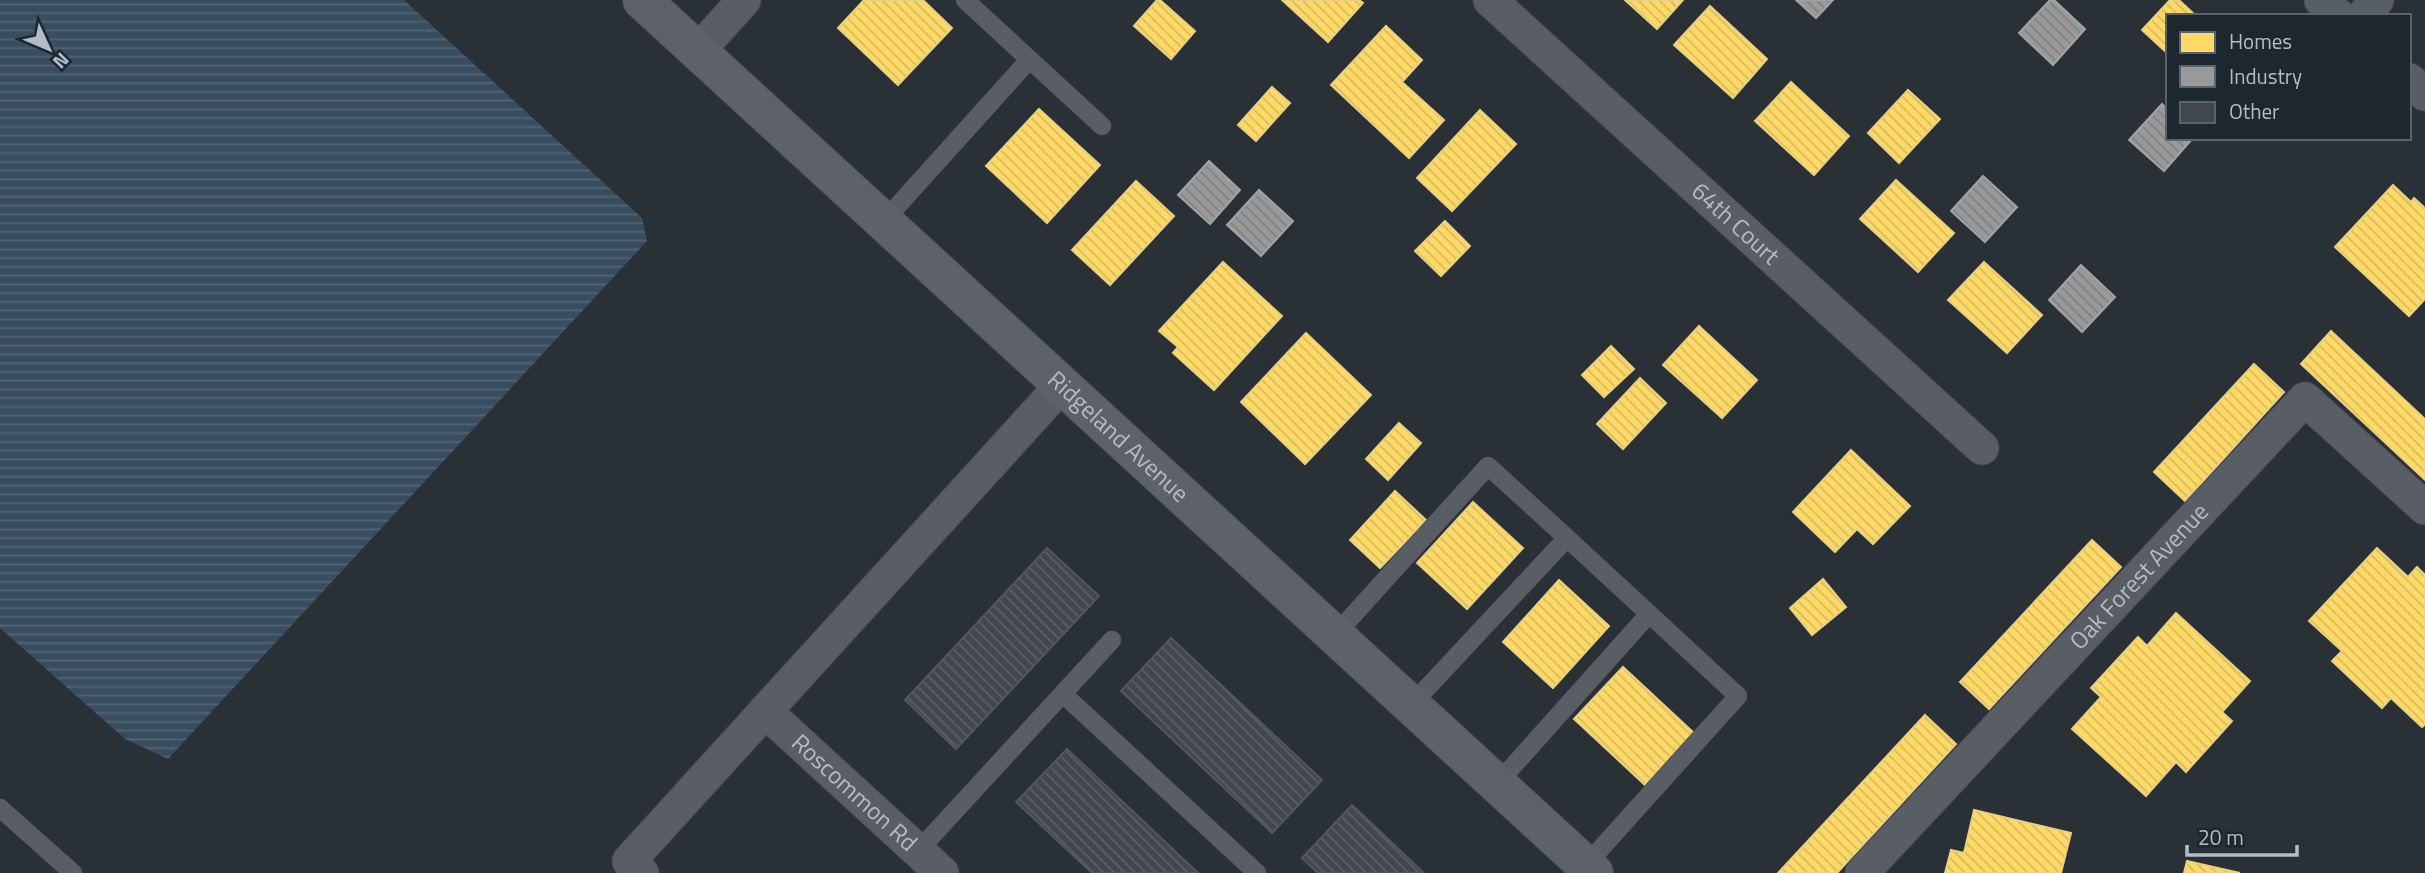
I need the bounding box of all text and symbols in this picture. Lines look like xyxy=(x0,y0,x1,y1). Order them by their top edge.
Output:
north arrow xyxy=(14,14,84,84)
legend xyxy=(2166,14,2411,140)
text: Homes xyxy=(2229,25,2292,57)
text: N xyxy=(47,46,77,76)
text: Industry xyxy=(2229,60,2302,92)
text: Other xyxy=(2229,95,2279,127)
street label: 64th Court xyxy=(1684,173,1789,273)
street label: Ridgeland Avenue xyxy=(1040,362,1198,510)
street label: Oak Forest Avenue xyxy=(2061,494,2216,657)
street label: Roscommon Rd xyxy=(784,725,926,859)
scale bar xyxy=(2187,814,2297,858)
text: 20 m xyxy=(2198,821,2244,853)

